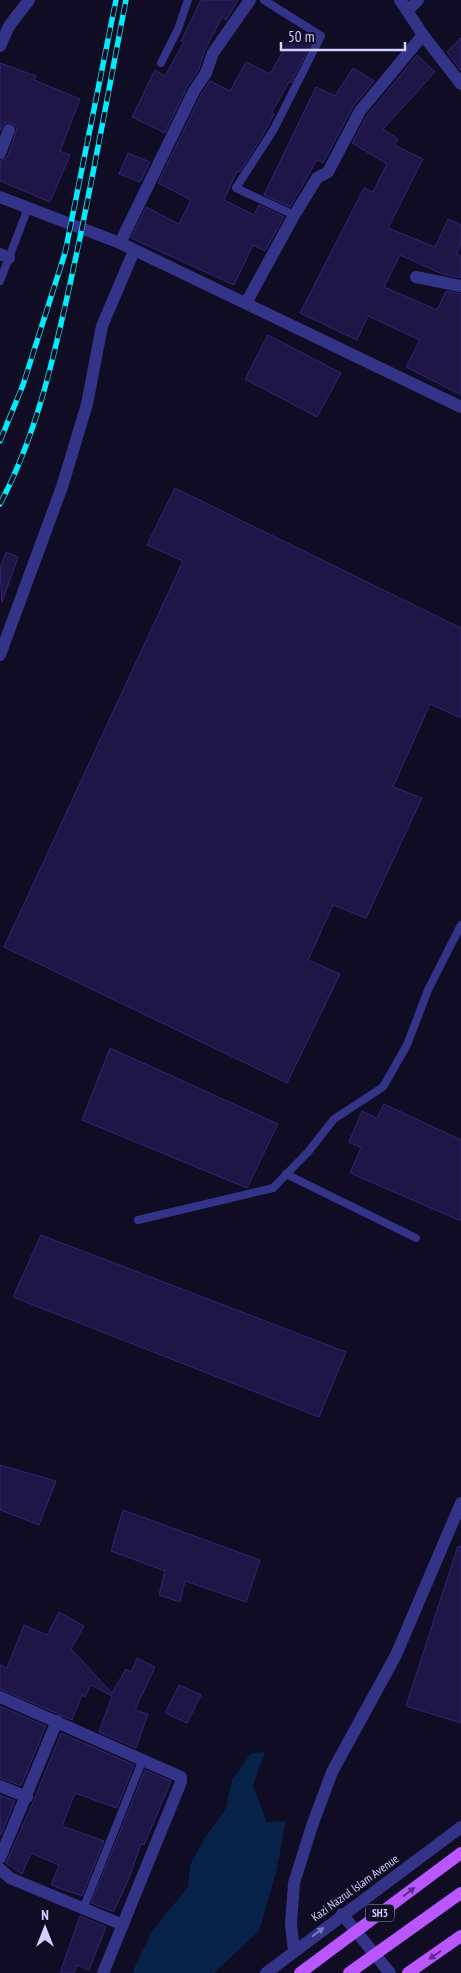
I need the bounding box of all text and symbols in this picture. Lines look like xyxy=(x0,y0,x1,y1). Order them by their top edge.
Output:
scale bar xyxy=(281,20,405,52)
text: 50 m xyxy=(288,27,314,46)
street label: Kazi Nazrul Islam Avenue xyxy=(308,1851,401,1924)
one-way arrow xyxy=(402,1886,415,1897)
north arrow xyxy=(20,1903,70,1953)
road number: SH3 xyxy=(366,1905,394,1922)
text: N xyxy=(41,1906,49,1924)
one-way arrow xyxy=(311,1927,324,1938)
one-way arrow xyxy=(428,1950,441,1960)

